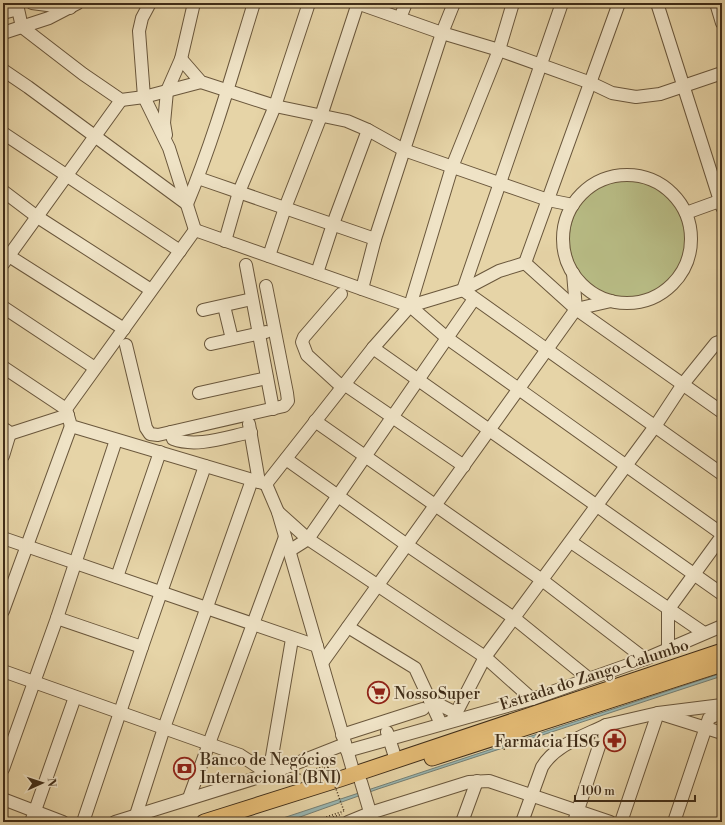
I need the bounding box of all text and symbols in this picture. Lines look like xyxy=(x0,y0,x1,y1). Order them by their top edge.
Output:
street label: Estrada do Zango-Calumbo xyxy=(497,635,691,715)
supermarket icon: NossoSuper xyxy=(365,680,391,706)
place label: NossoSuper xyxy=(394,684,480,704)
pharmacy icon: Farmácia HSG xyxy=(602,728,628,754)
place label: Farmácia HSG xyxy=(495,732,600,752)
place label: Banco de Negócios Internacional (BNI) xyxy=(199,750,341,788)
bank icon: Banco de Negócios Internacional (BNI) xyxy=(171,755,197,781)
north arrow xyxy=(22,763,62,803)
scale bar xyxy=(575,777,695,803)
text: N xyxy=(44,778,58,788)
text: 100 m xyxy=(581,784,615,799)

